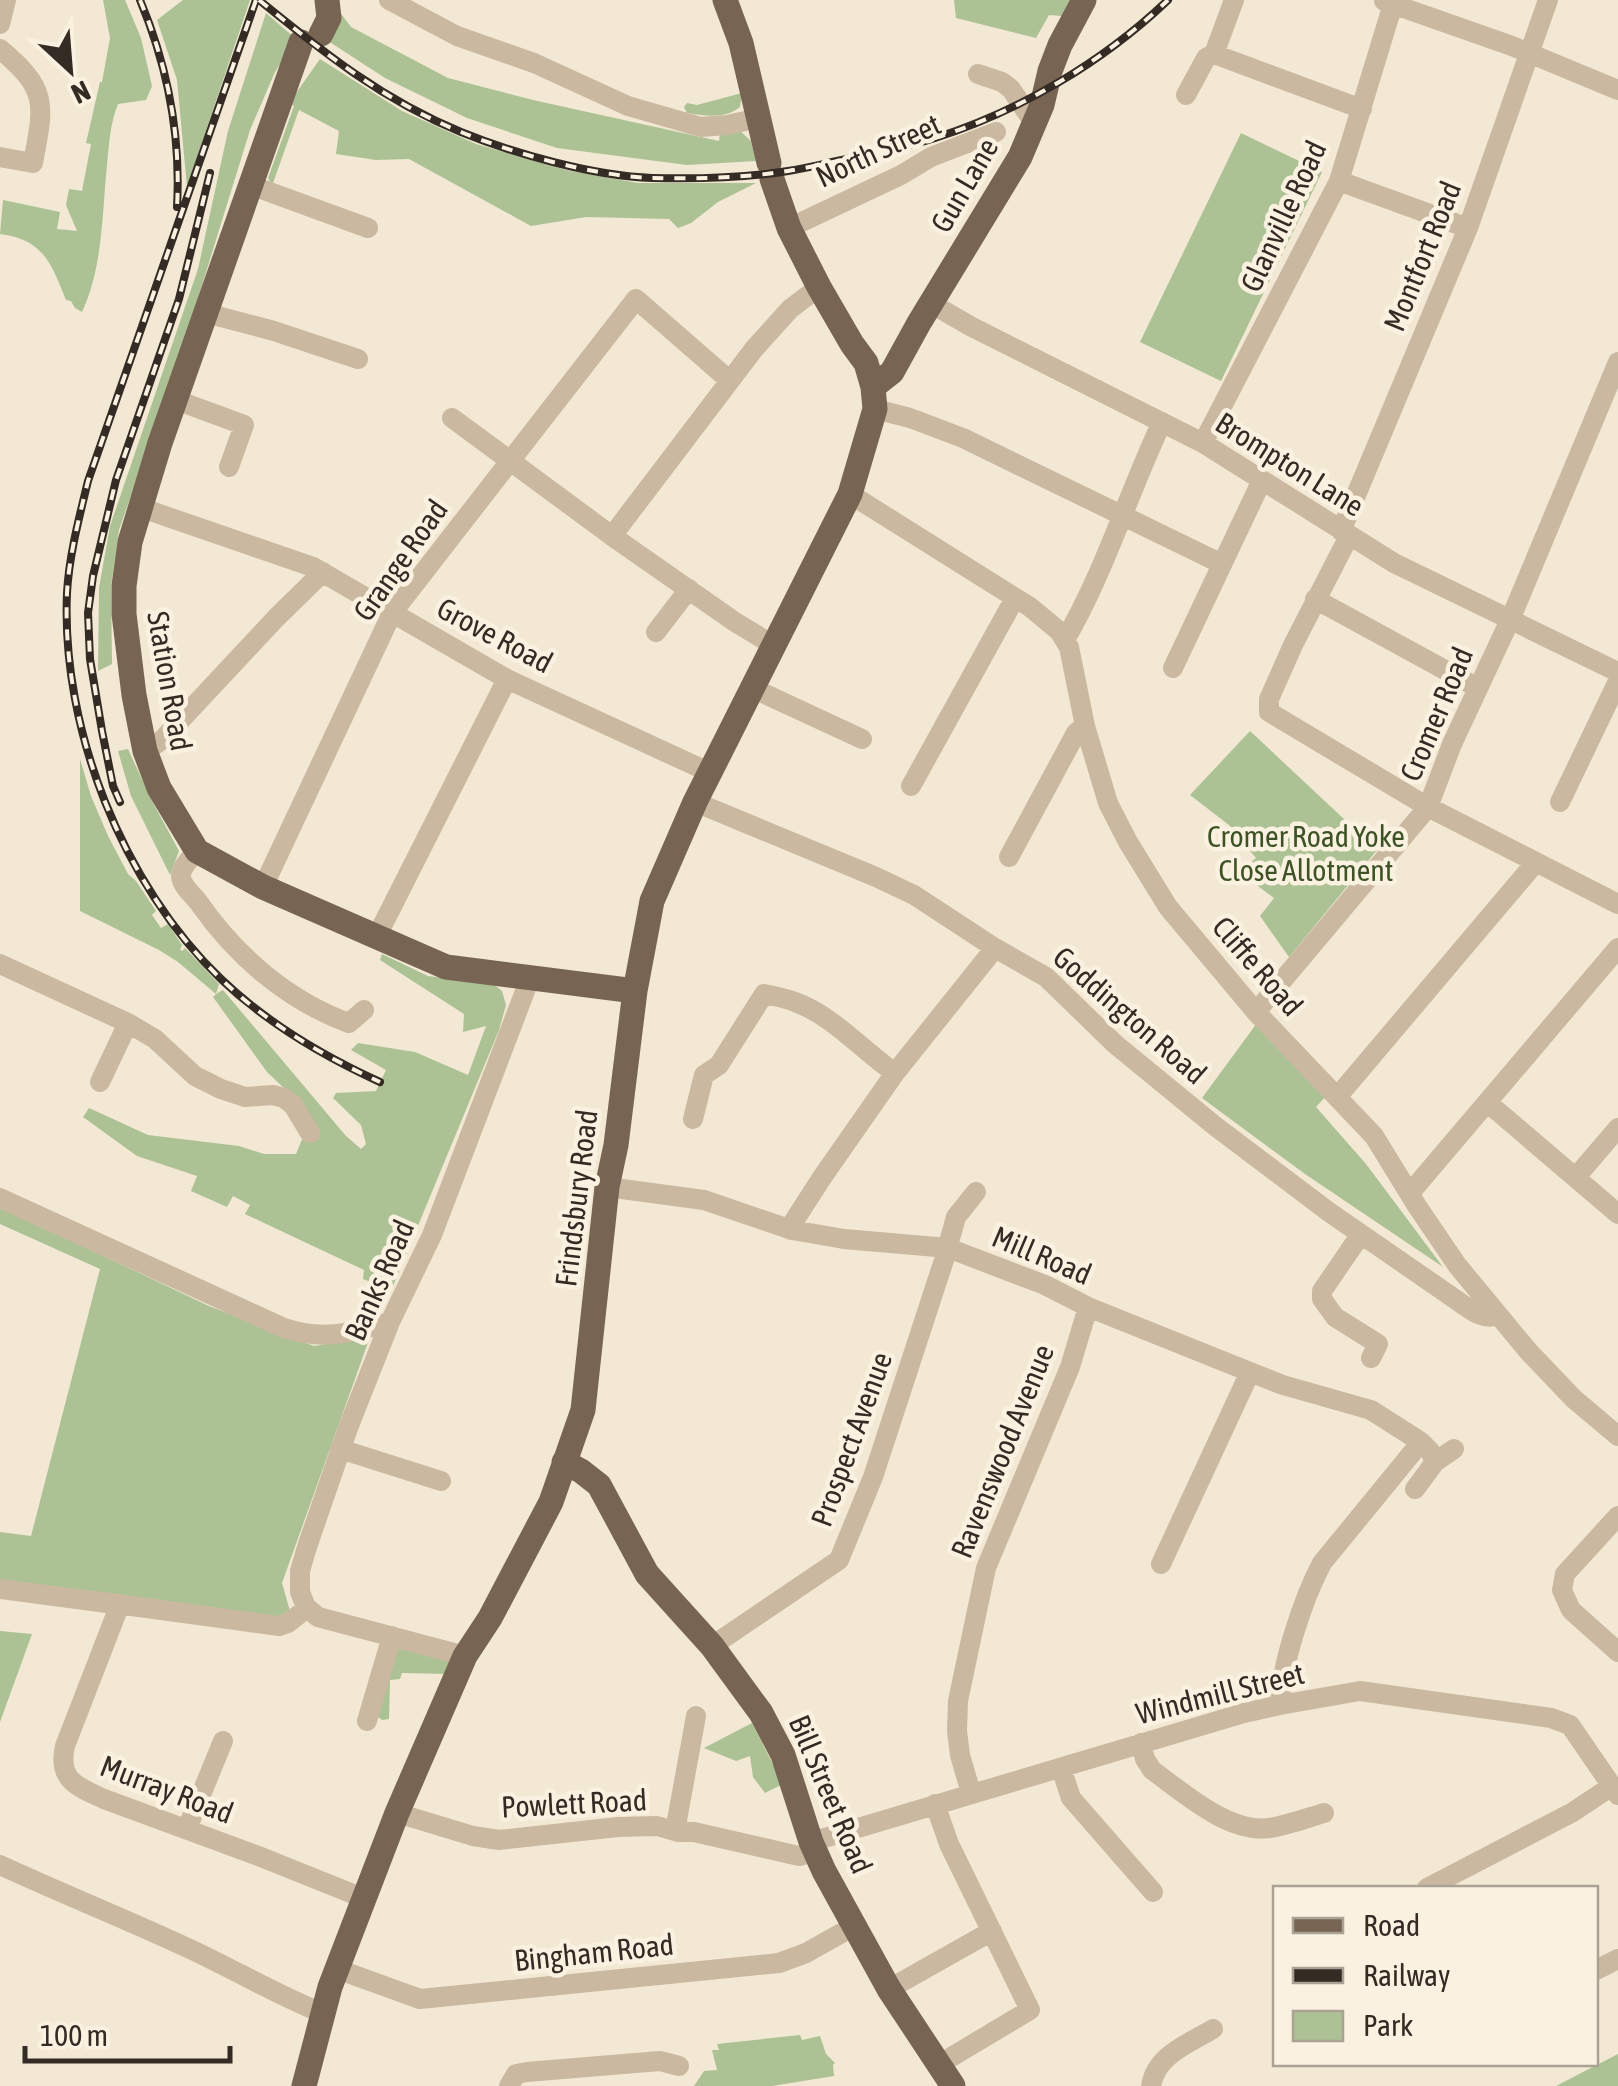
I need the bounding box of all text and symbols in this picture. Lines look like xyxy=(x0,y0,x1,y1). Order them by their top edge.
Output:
north arrow xyxy=(20,20,120,120)
text: N xyxy=(67,74,95,110)
street label: North Street xyxy=(810,106,946,194)
street label: Gun Lane xyxy=(924,132,1004,238)
street label: Glanville Road xyxy=(1233,135,1333,297)
street label: Montfort Road xyxy=(1377,176,1467,336)
street label: Brompton Lane xyxy=(1210,405,1370,523)
street label: Grange Road xyxy=(346,493,454,627)
street label: Grove Road xyxy=(432,591,558,679)
street label: Station Road xyxy=(141,609,199,753)
street label: Cromer Road xyxy=(1393,642,1479,786)
park label: Cromer Road Yoke Close Allotment xyxy=(1207,819,1405,887)
street label: Cliffe Road xyxy=(1206,910,1310,1022)
street label: Goddington Road xyxy=(1047,939,1213,1091)
street label: Frindsbury Road xyxy=(548,1108,604,1288)
street label: Banks Road xyxy=(337,1215,421,1345)
street label: Mill Road xyxy=(987,1219,1097,1291)
street label: Ravenswood Avenue xyxy=(944,1339,1060,1563)
street label: Prospect Avenue xyxy=(804,1347,898,1531)
street label: Windmill Street xyxy=(1133,1656,1307,1730)
street label: Bill Street Road xyxy=(782,1710,880,1878)
street label: Murray Road xyxy=(96,1748,238,1830)
street label: Powlett Road xyxy=(500,1782,648,1824)
legend xyxy=(1273,1886,1598,2066)
text: Road xyxy=(1363,1908,1420,1942)
street label: Bingham Road xyxy=(513,1927,675,1977)
text: Railway xyxy=(1363,1958,1450,1992)
scale bar xyxy=(25,2001,230,2063)
text: Park xyxy=(1363,2008,1413,2042)
text: 100 m xyxy=(40,2018,108,2052)

